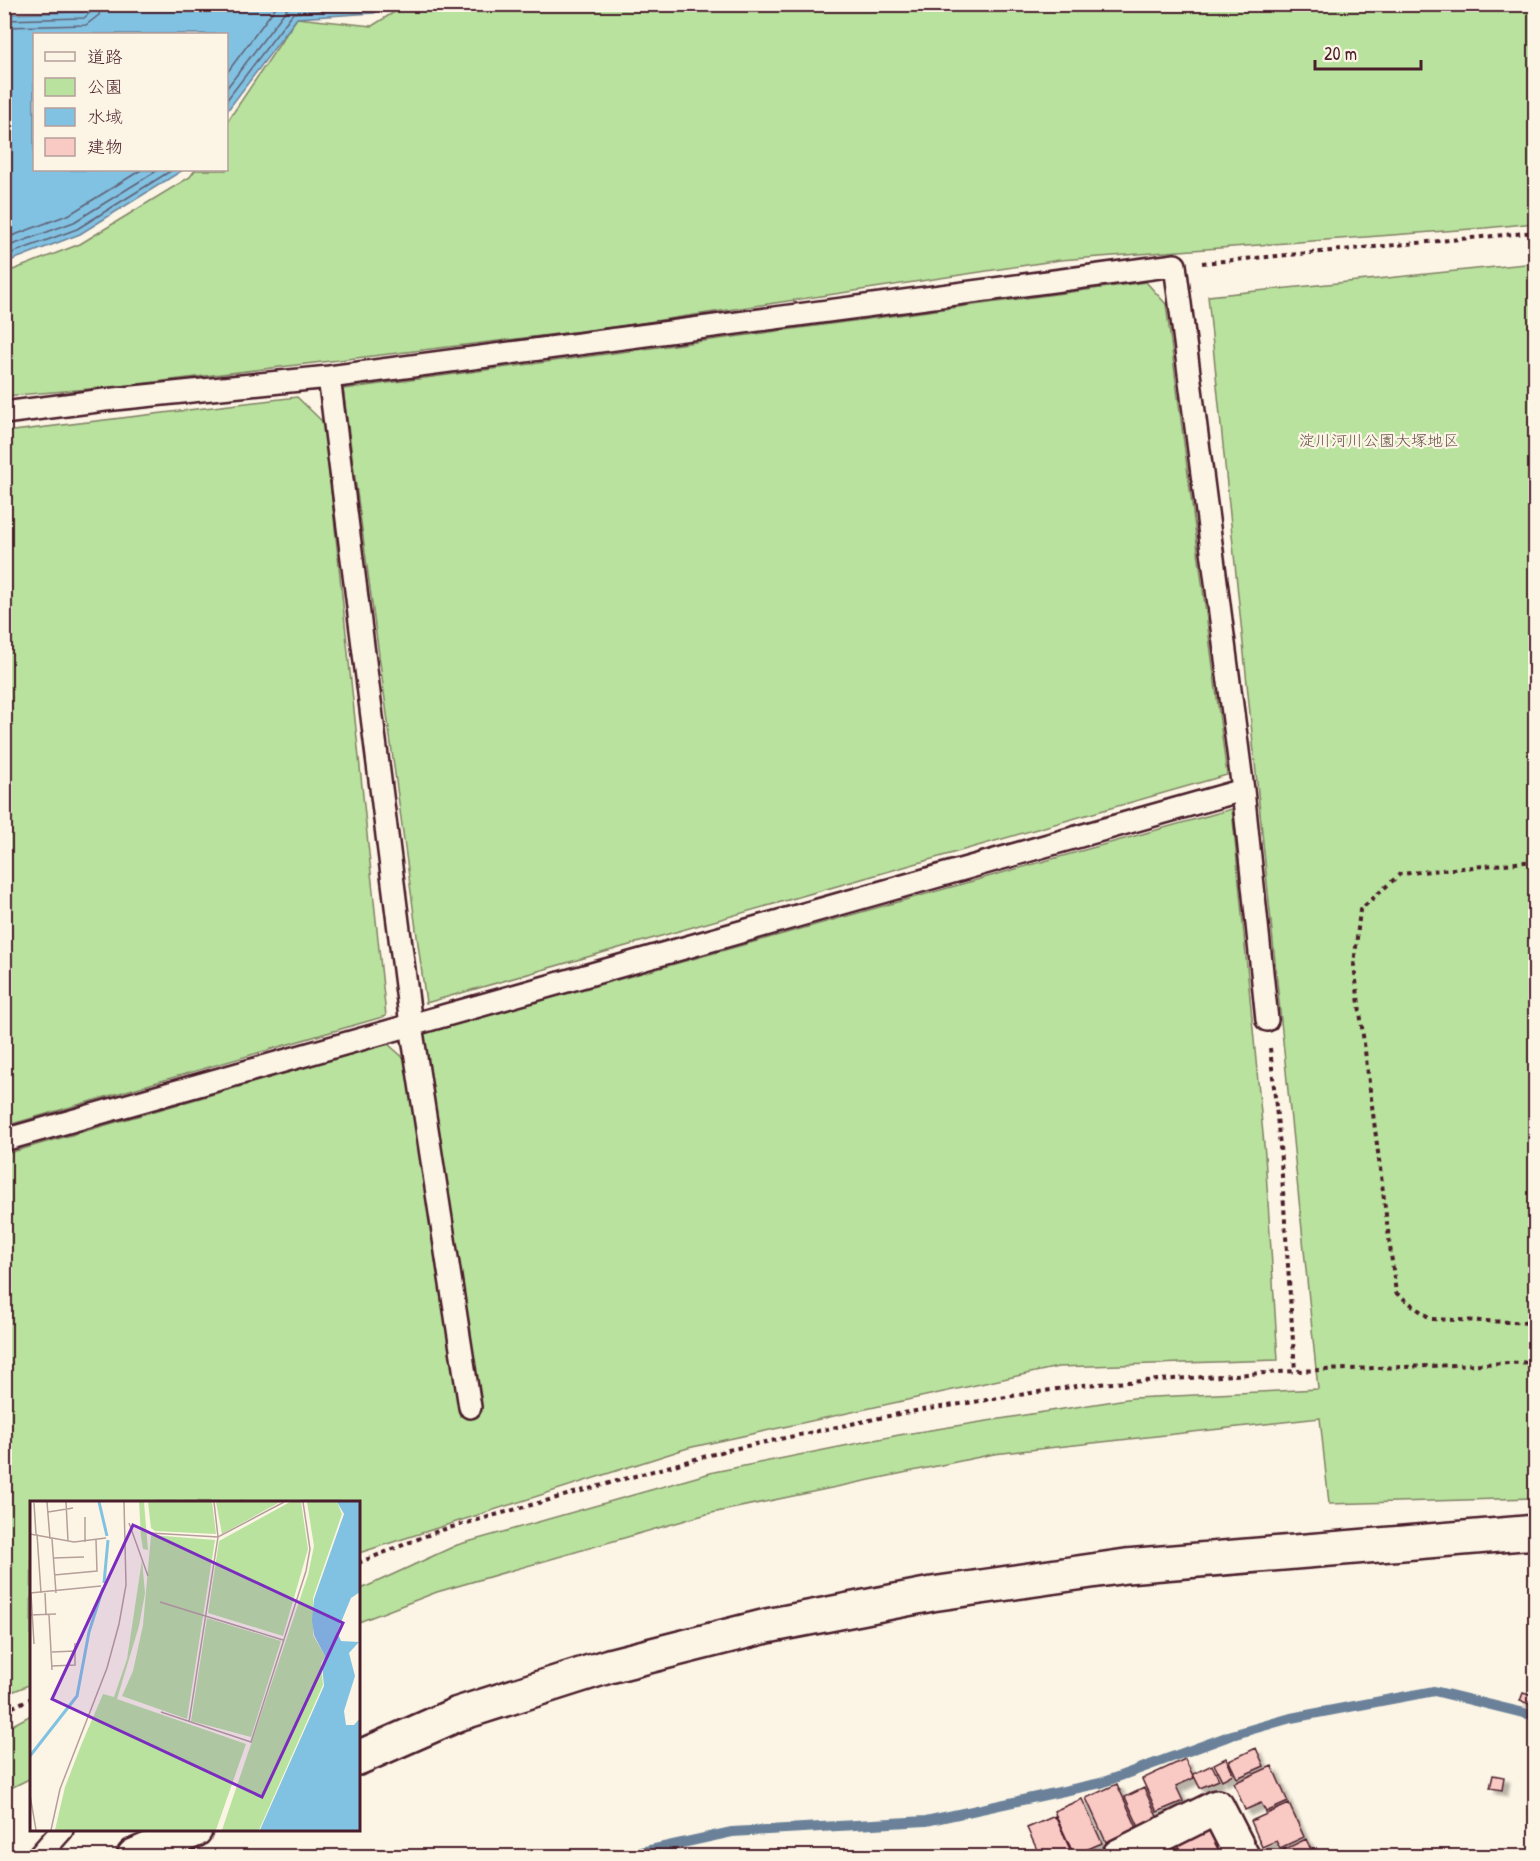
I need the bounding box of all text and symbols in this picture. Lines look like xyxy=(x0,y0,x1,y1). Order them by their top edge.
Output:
legend xyxy=(33,33,228,171)
scale bar xyxy=(1315,33,1422,71)
text: 20 m xyxy=(1324,41,1357,66)
text: 道路 xyxy=(87,44,123,69)
text: 公園 xyxy=(87,74,123,99)
text: 水域 xyxy=(87,104,123,129)
text: 建物 xyxy=(87,134,123,159)
park label: 淀川河川公園大塚地区 xyxy=(1299,429,1459,451)
inset map xyxy=(30,1501,360,1831)

